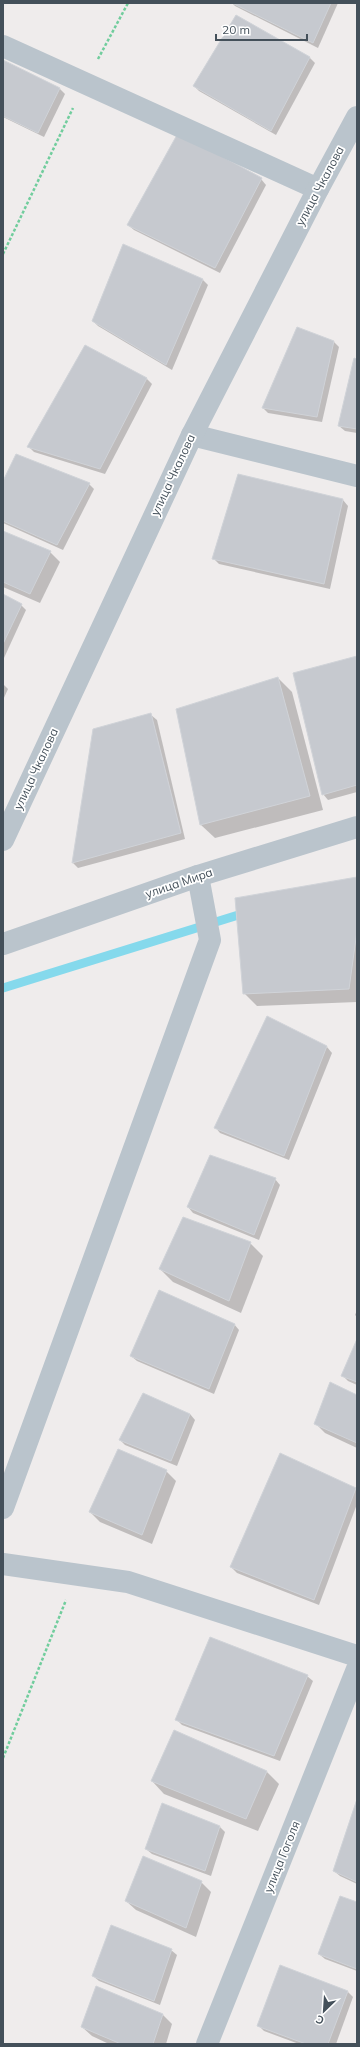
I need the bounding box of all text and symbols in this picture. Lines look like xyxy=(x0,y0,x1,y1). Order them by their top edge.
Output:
scale bar xyxy=(216,16,307,42)
text: 20 m xyxy=(222,22,250,37)
street label: улица Чкалова xyxy=(292,143,347,228)
street label: улица Чкалова xyxy=(147,432,198,518)
street label: улица Чкалова xyxy=(10,726,61,812)
street label: улица Мира xyxy=(143,864,214,901)
street label: улица Гоголя xyxy=(260,1819,303,1895)
north arrow xyxy=(304,1991,344,2031)
text: С xyxy=(313,2012,326,2028)

